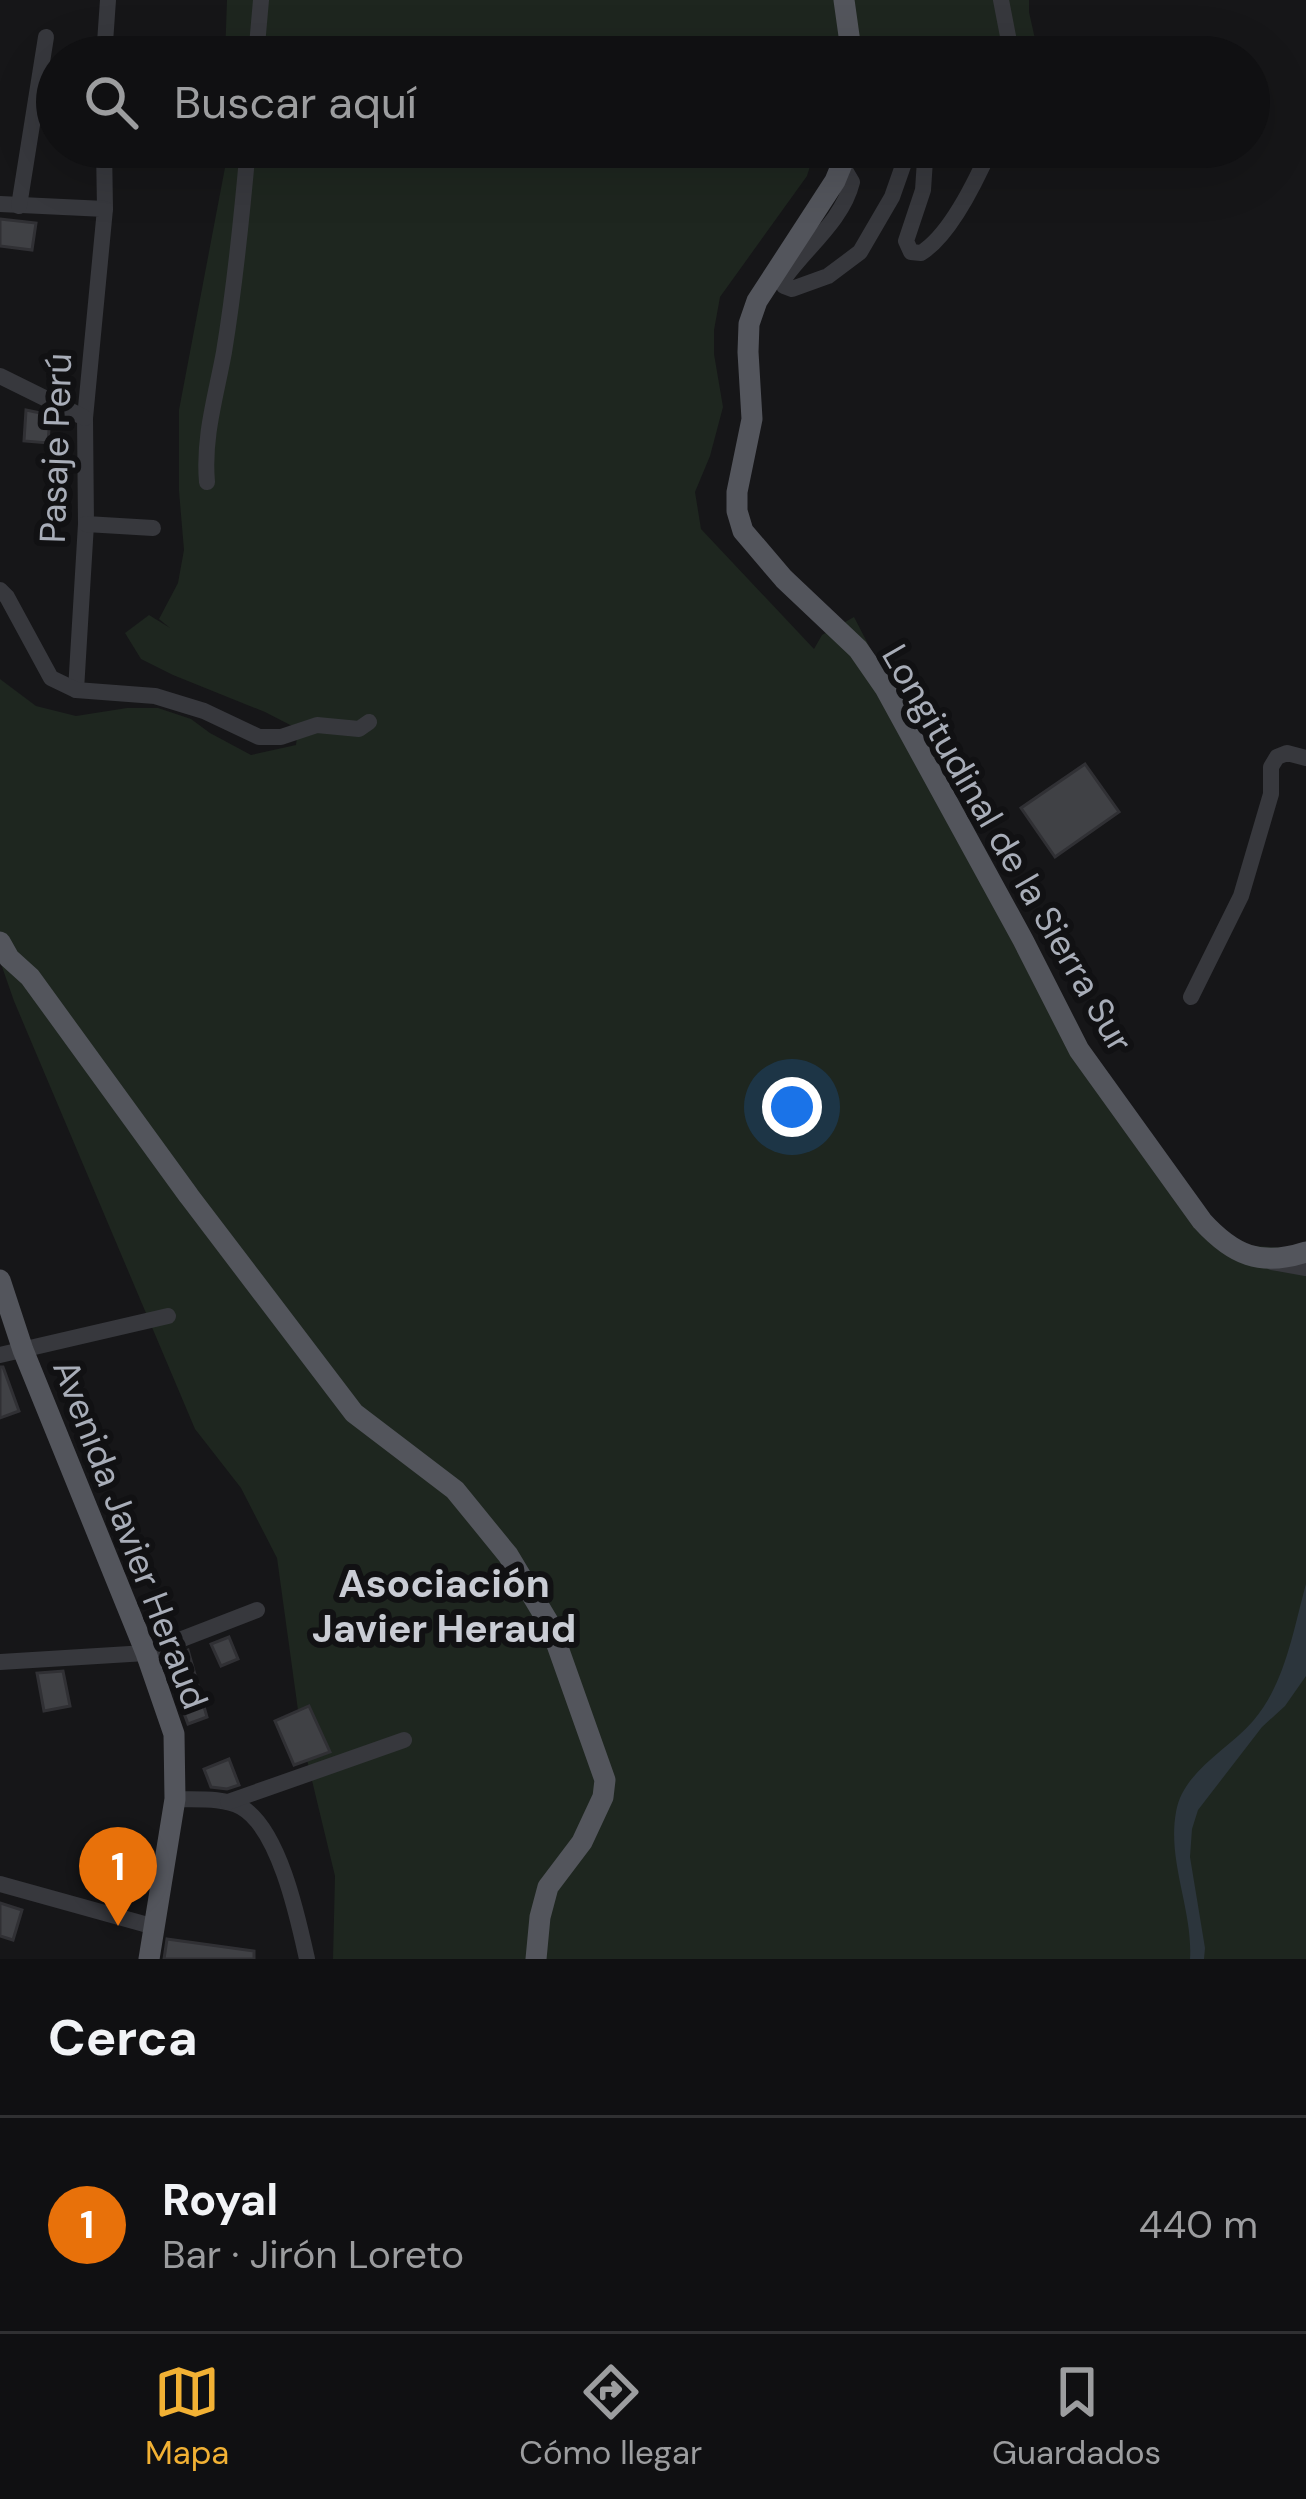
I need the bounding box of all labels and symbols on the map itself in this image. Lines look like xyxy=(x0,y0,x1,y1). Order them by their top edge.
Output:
street label: Pasaje Perú xyxy=(29,352,82,544)
street label: Longitudinal de la Sierra Sur xyxy=(871,636,1144,1061)
your location xyxy=(762,1077,822,1137)
street label: Avenida Javier Heraud xyxy=(42,1353,219,1716)
district label: Asociación Javier Heraud xyxy=(312,1558,576,1654)
pin: 1 xyxy=(79,1827,157,1926)

